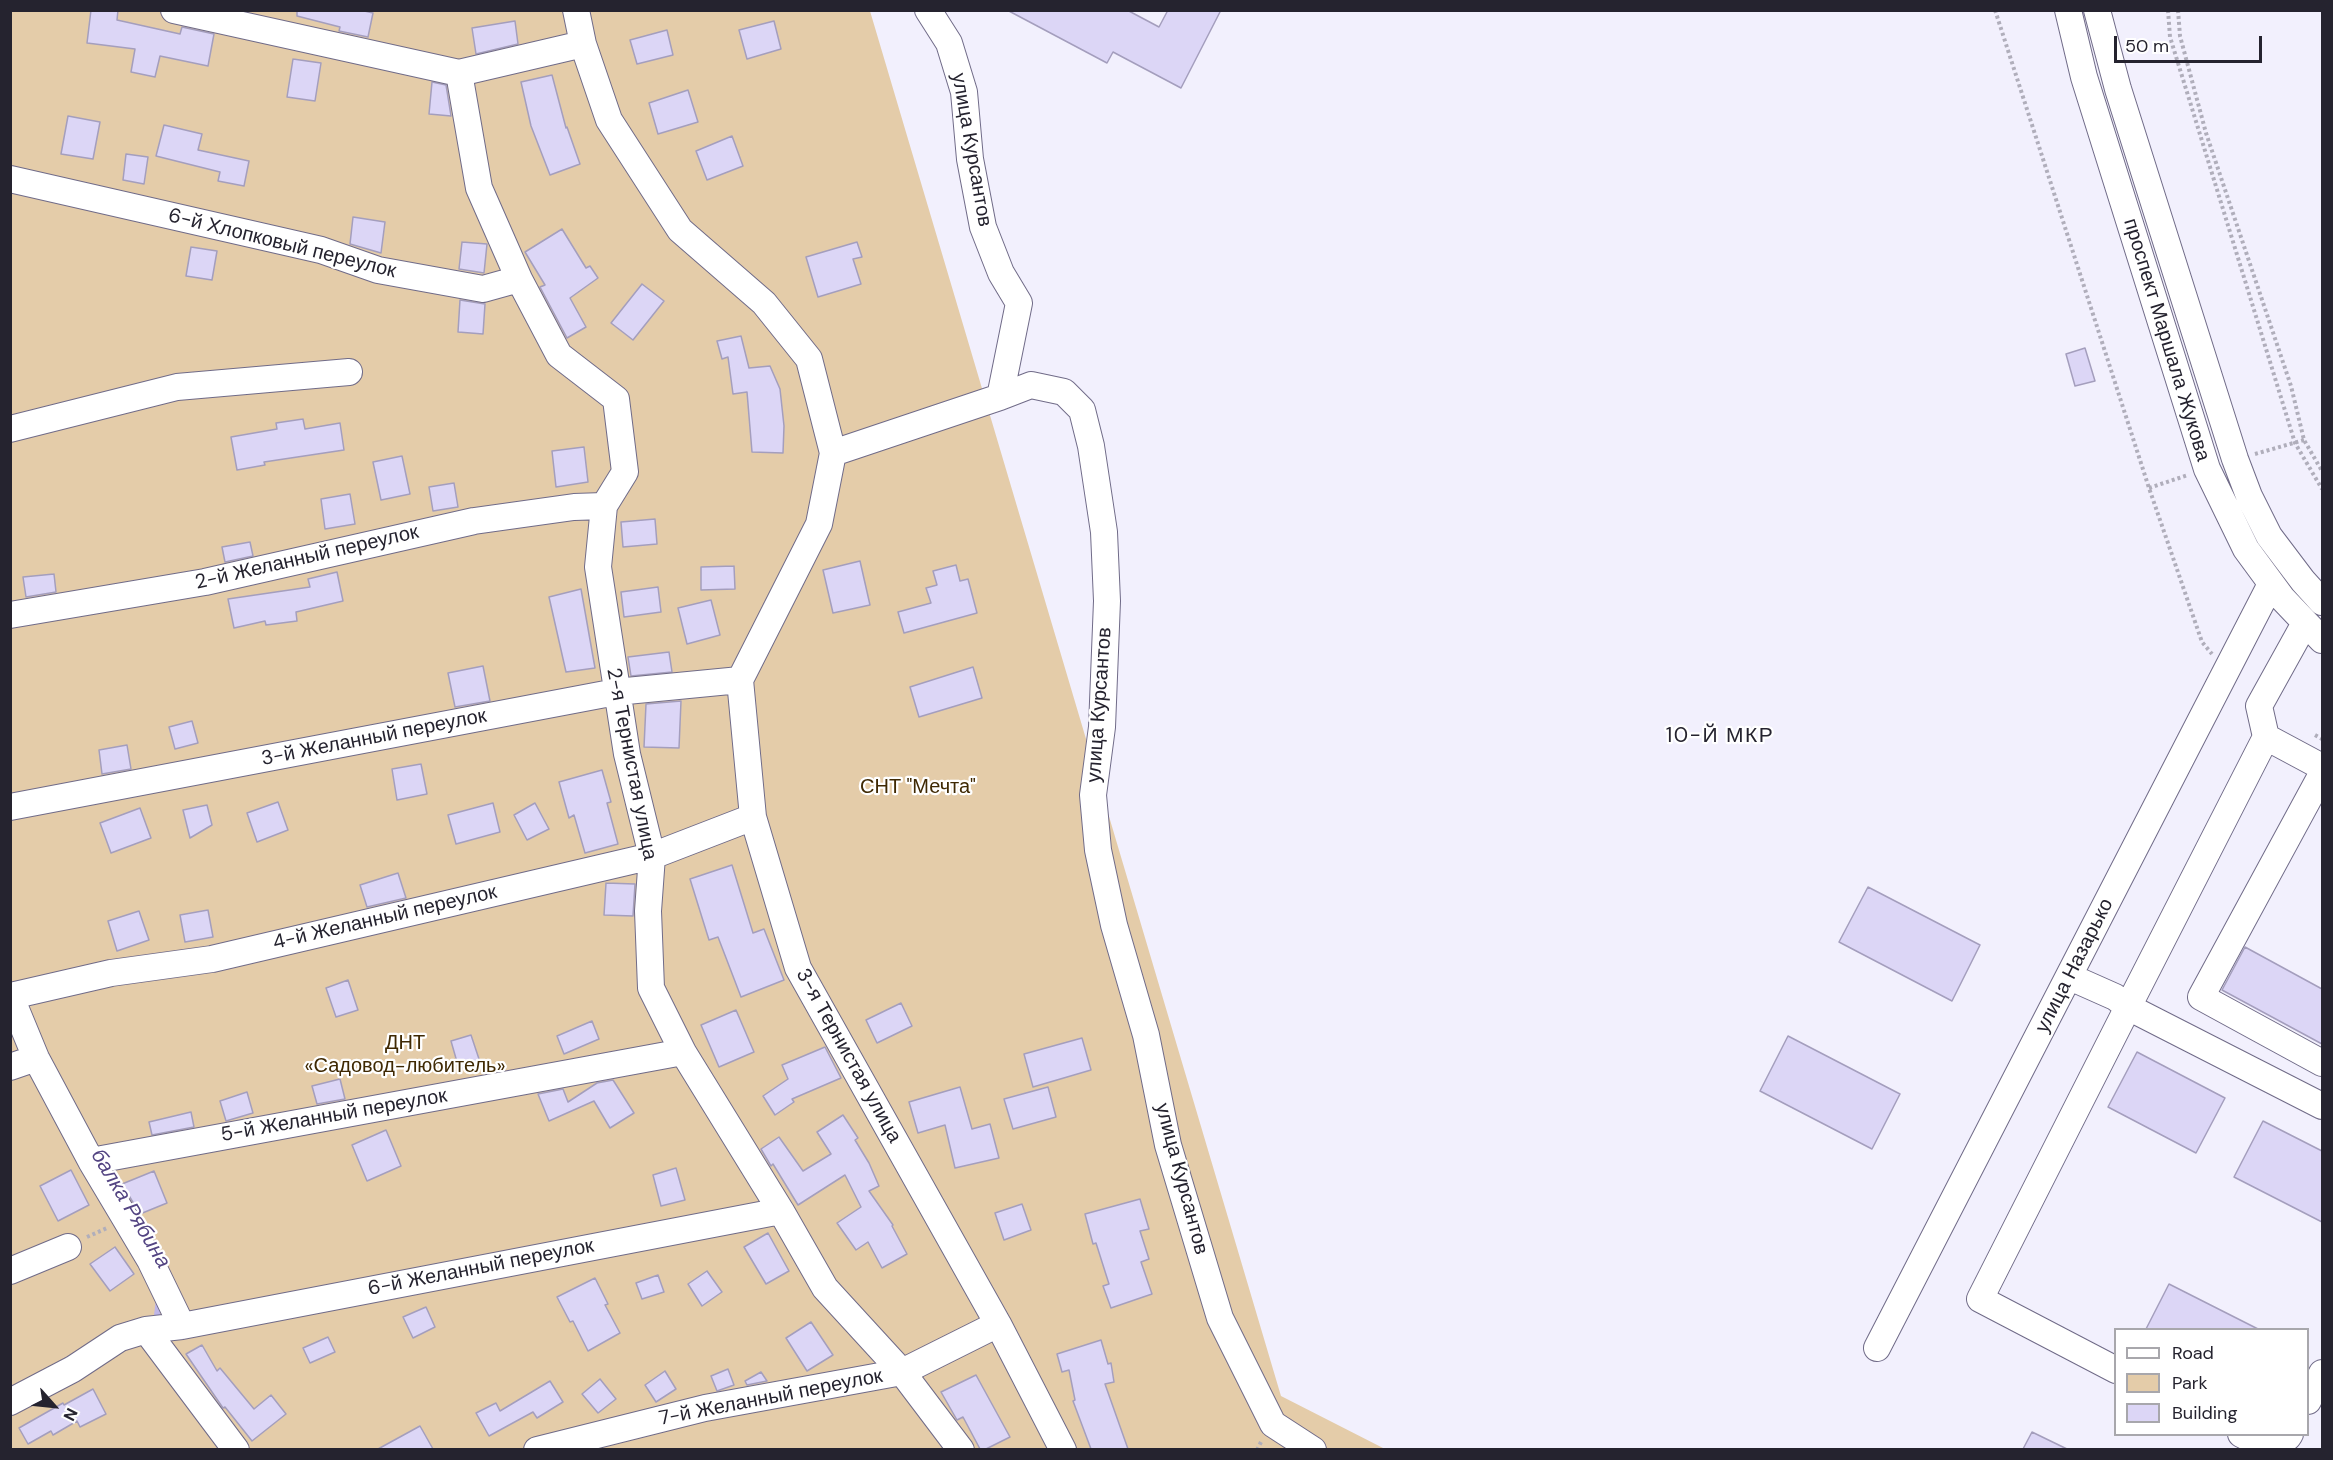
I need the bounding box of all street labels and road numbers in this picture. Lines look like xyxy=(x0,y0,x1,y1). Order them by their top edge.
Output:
street label: улица Курсантов xyxy=(946,71,996,229)
street label: 6-й Хлопковый переулок xyxy=(166,204,398,284)
street label: проспект Маршала Жукова xyxy=(2118,216,2214,464)
street label: 2-й Желанный переулок xyxy=(193,521,421,595)
street label: улица Курсантов xyxy=(1083,627,1117,783)
street label: 2-я Тернистая улица xyxy=(601,666,661,862)
street label: 3-й Желанный переулок xyxy=(259,704,489,772)
street label: 4-й Желанный переулок xyxy=(271,881,499,955)
street label: улица Назарько xyxy=(2031,895,2119,1037)
street label: 3-я Тернистая улица xyxy=(790,965,906,1147)
street label: 5-й Желанный переулок xyxy=(219,1084,449,1148)
street label: улица Курсантов xyxy=(1149,1101,1213,1257)
street label: 6-й Желанный переулок xyxy=(366,1234,596,1302)
street label: 7-й Желанный переулок xyxy=(657,1365,885,1431)

